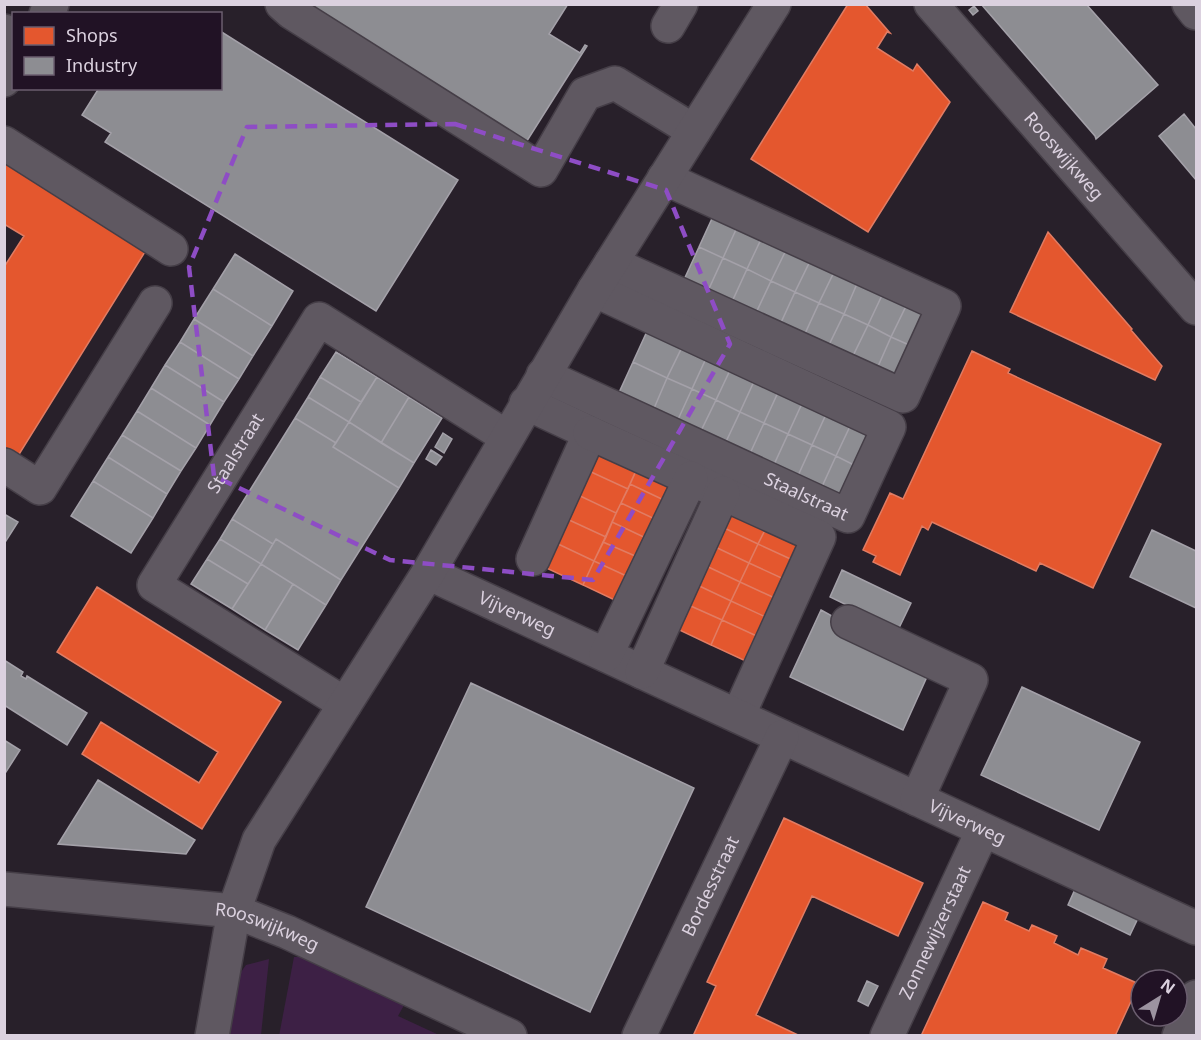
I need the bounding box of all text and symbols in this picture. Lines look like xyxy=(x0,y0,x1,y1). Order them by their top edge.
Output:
legend xyxy=(12,12,222,90)
text: Shops xyxy=(66,23,118,47)
text: Industry xyxy=(66,53,138,77)
street label: Rooswijkweg xyxy=(1019,106,1110,205)
street label: Staalstraat xyxy=(201,408,269,497)
street label: Staalstraat xyxy=(761,466,853,526)
street label: Vijverweg xyxy=(475,585,560,641)
street label: Vijverweg xyxy=(925,793,1010,849)
street label: Bordesstraat xyxy=(675,831,744,940)
street label: Zonnewijzerstaat xyxy=(893,861,976,1003)
street label: Rooswijkweg xyxy=(214,896,323,956)
north arrow xyxy=(1129,968,1189,1028)
text: N xyxy=(1156,973,1180,999)

